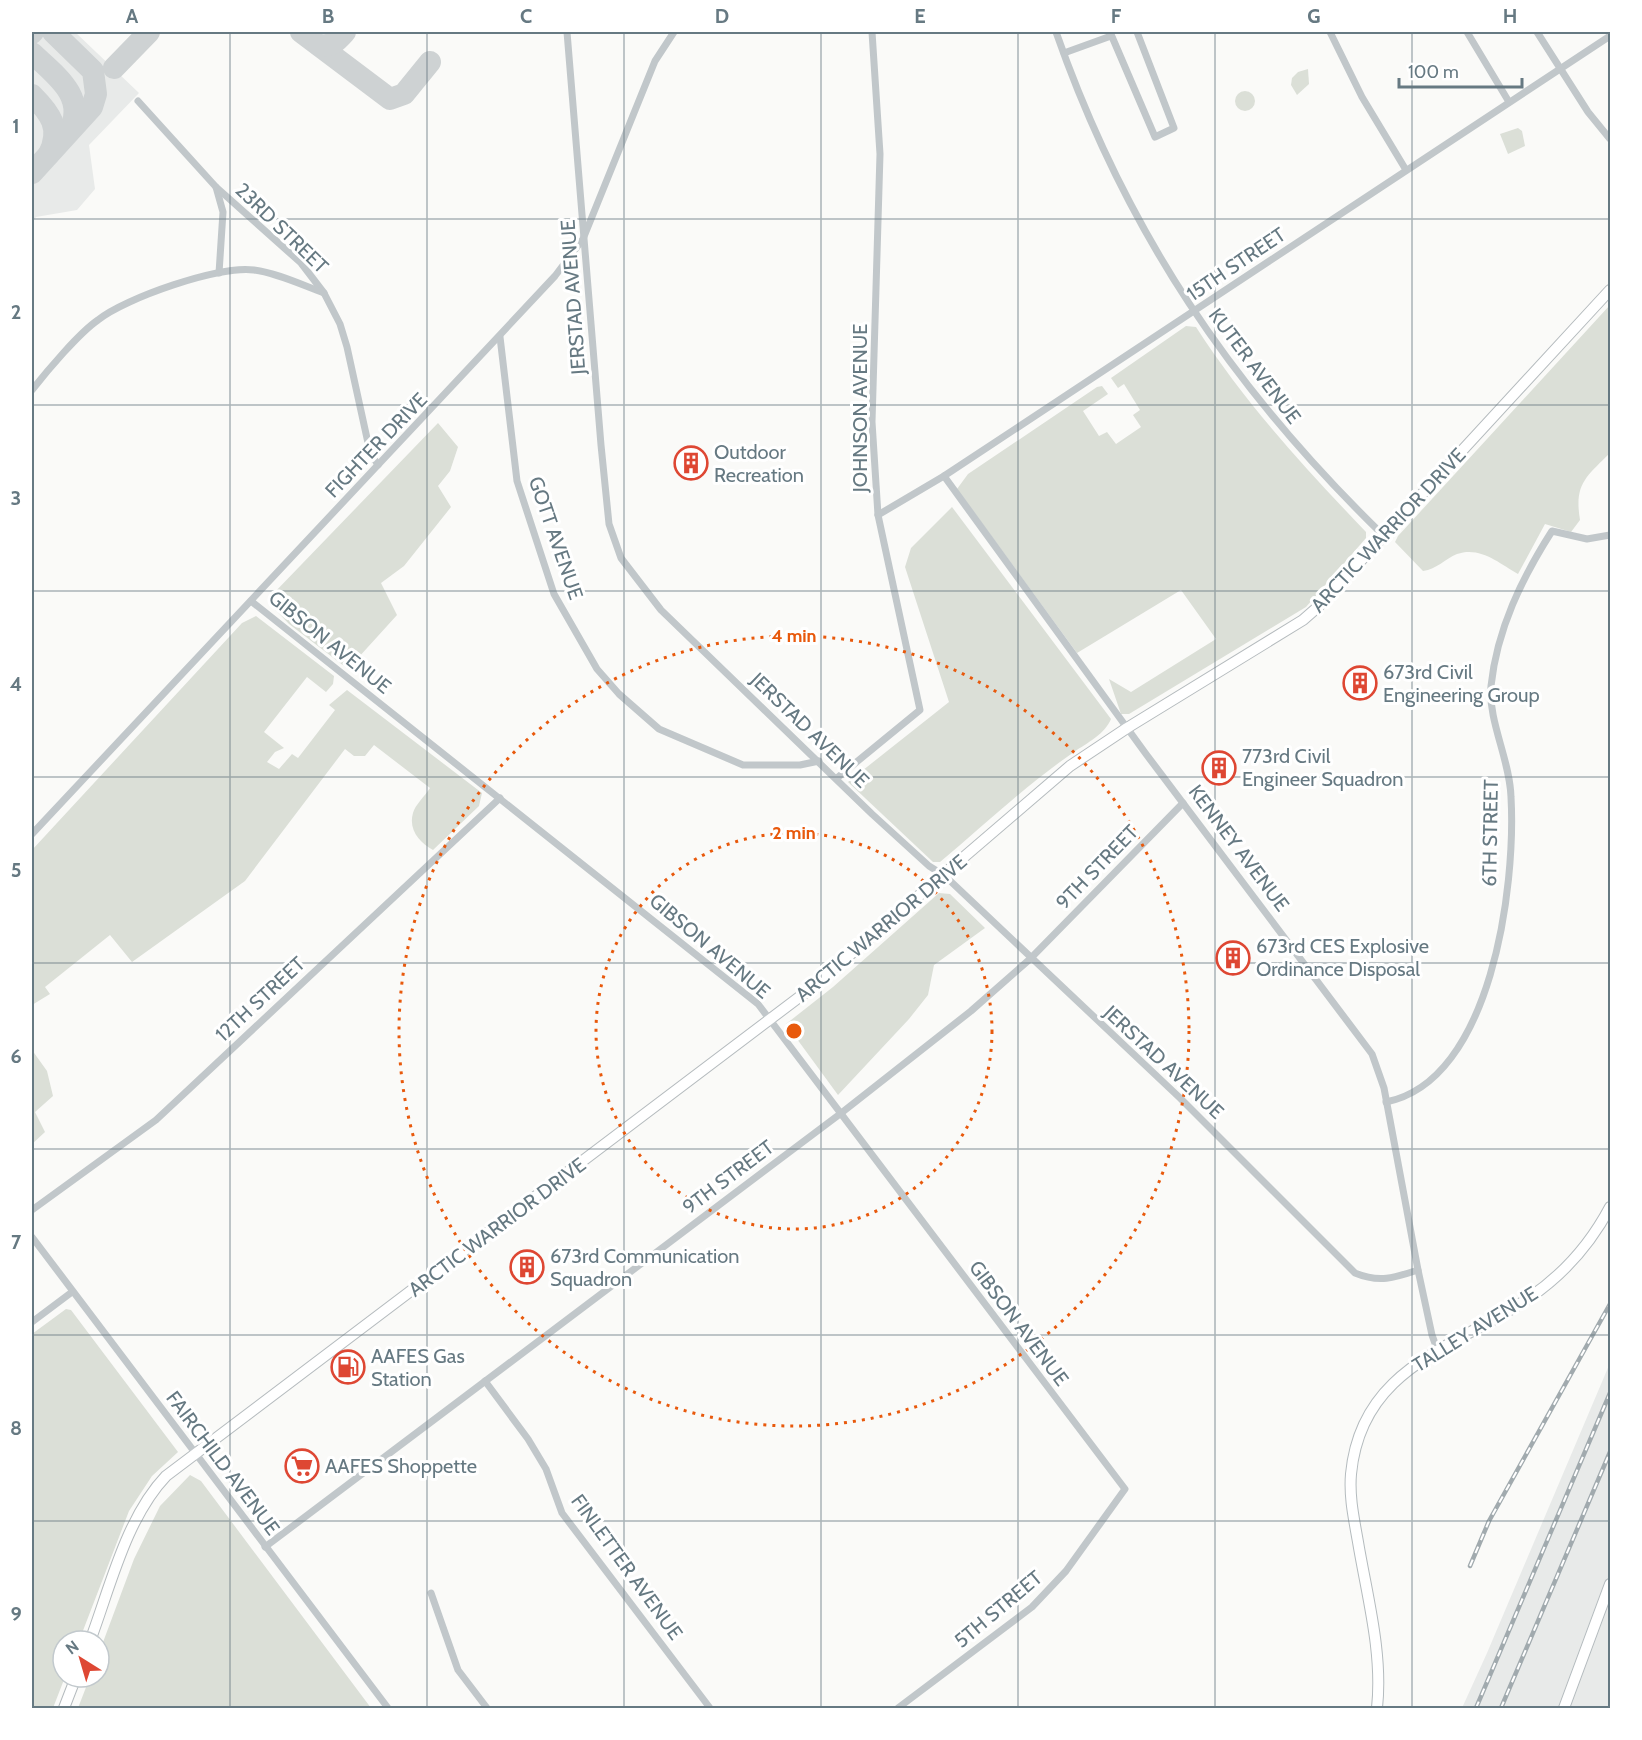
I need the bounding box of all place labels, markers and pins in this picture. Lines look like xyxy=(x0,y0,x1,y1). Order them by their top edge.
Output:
place label: Outdoor Recreation xyxy=(714,440,804,487)
building icon: Outdoor Recreation xyxy=(673,445,709,481)
place label: 673rd Civil Engineering Group xyxy=(1383,660,1540,707)
building icon: 673rd Civil Engineering Group xyxy=(1342,665,1378,701)
place label: 773rd Civil Engineer Squadron xyxy=(1242,744,1403,791)
building icon: 773rd Civil Engineer Squadron xyxy=(1201,750,1237,786)
place label: 673rd CES Explosive Ordinance Disposal xyxy=(1256,934,1429,981)
building icon: 673rd CES Explosive Ordinance Disposal xyxy=(1215,940,1251,976)
centre of rings xyxy=(784,1021,804,1041)
place label: 673rd Communication Squadron xyxy=(550,1244,739,1291)
building icon: 673rd Communication Squadron xyxy=(509,1249,545,1285)
place label: AAFES Gas Station xyxy=(371,1344,465,1391)
fuel station icon: AAFES Gas Station xyxy=(330,1349,366,1385)
supermarket icon: AAFES Shoppette xyxy=(284,1448,320,1484)
place label: AAFES Shoppette xyxy=(325,1454,477,1478)

